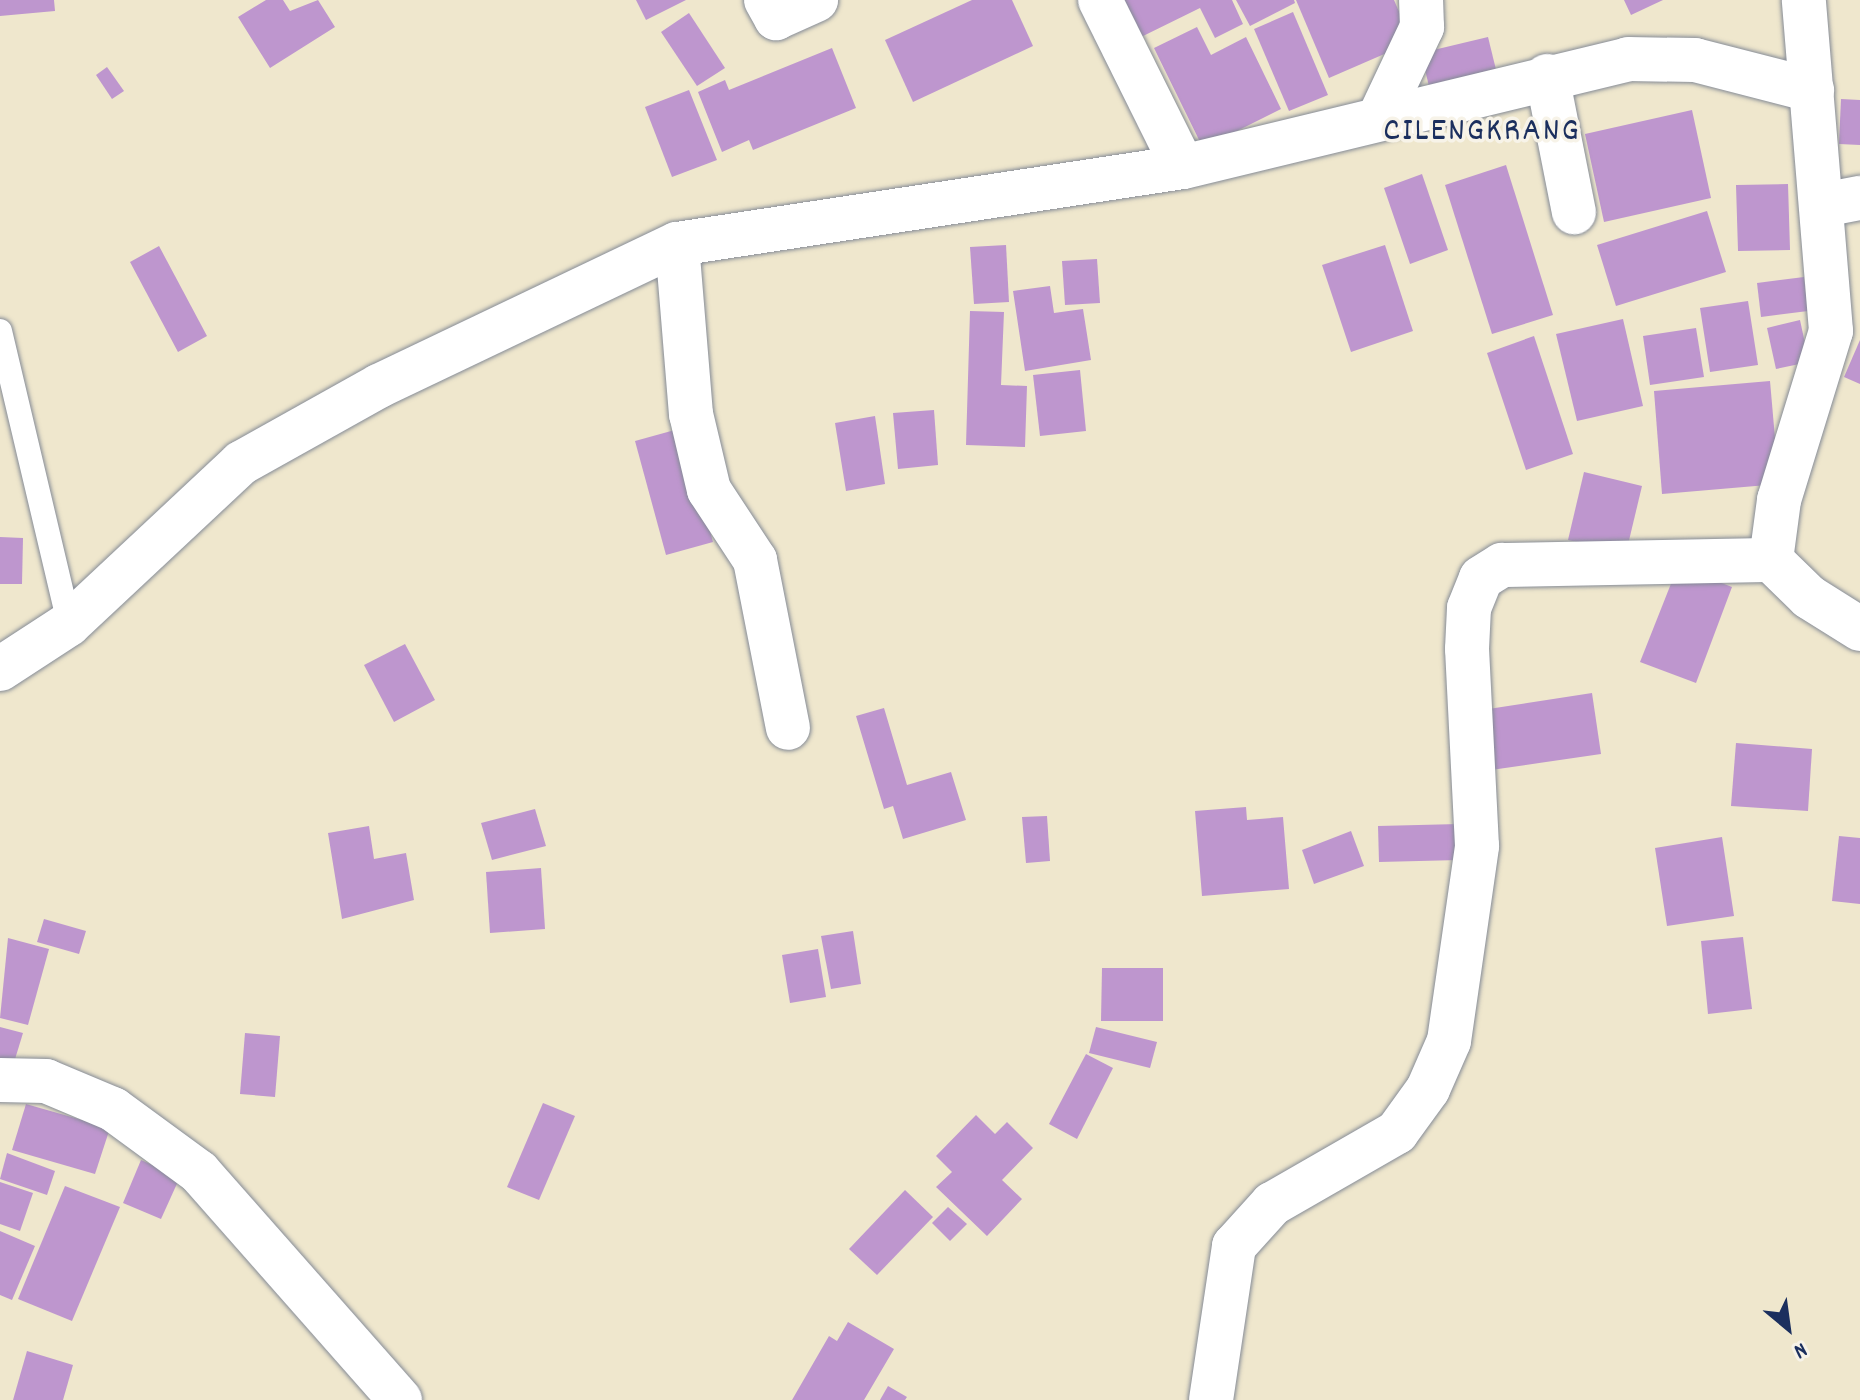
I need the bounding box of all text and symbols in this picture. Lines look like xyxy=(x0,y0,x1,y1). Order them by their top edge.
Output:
district label: CILENGKRANG xyxy=(1383,113,1581,153)
north arrow xyxy=(1748,1288,1828,1368)
text: N xyxy=(1788,1333,1812,1366)

